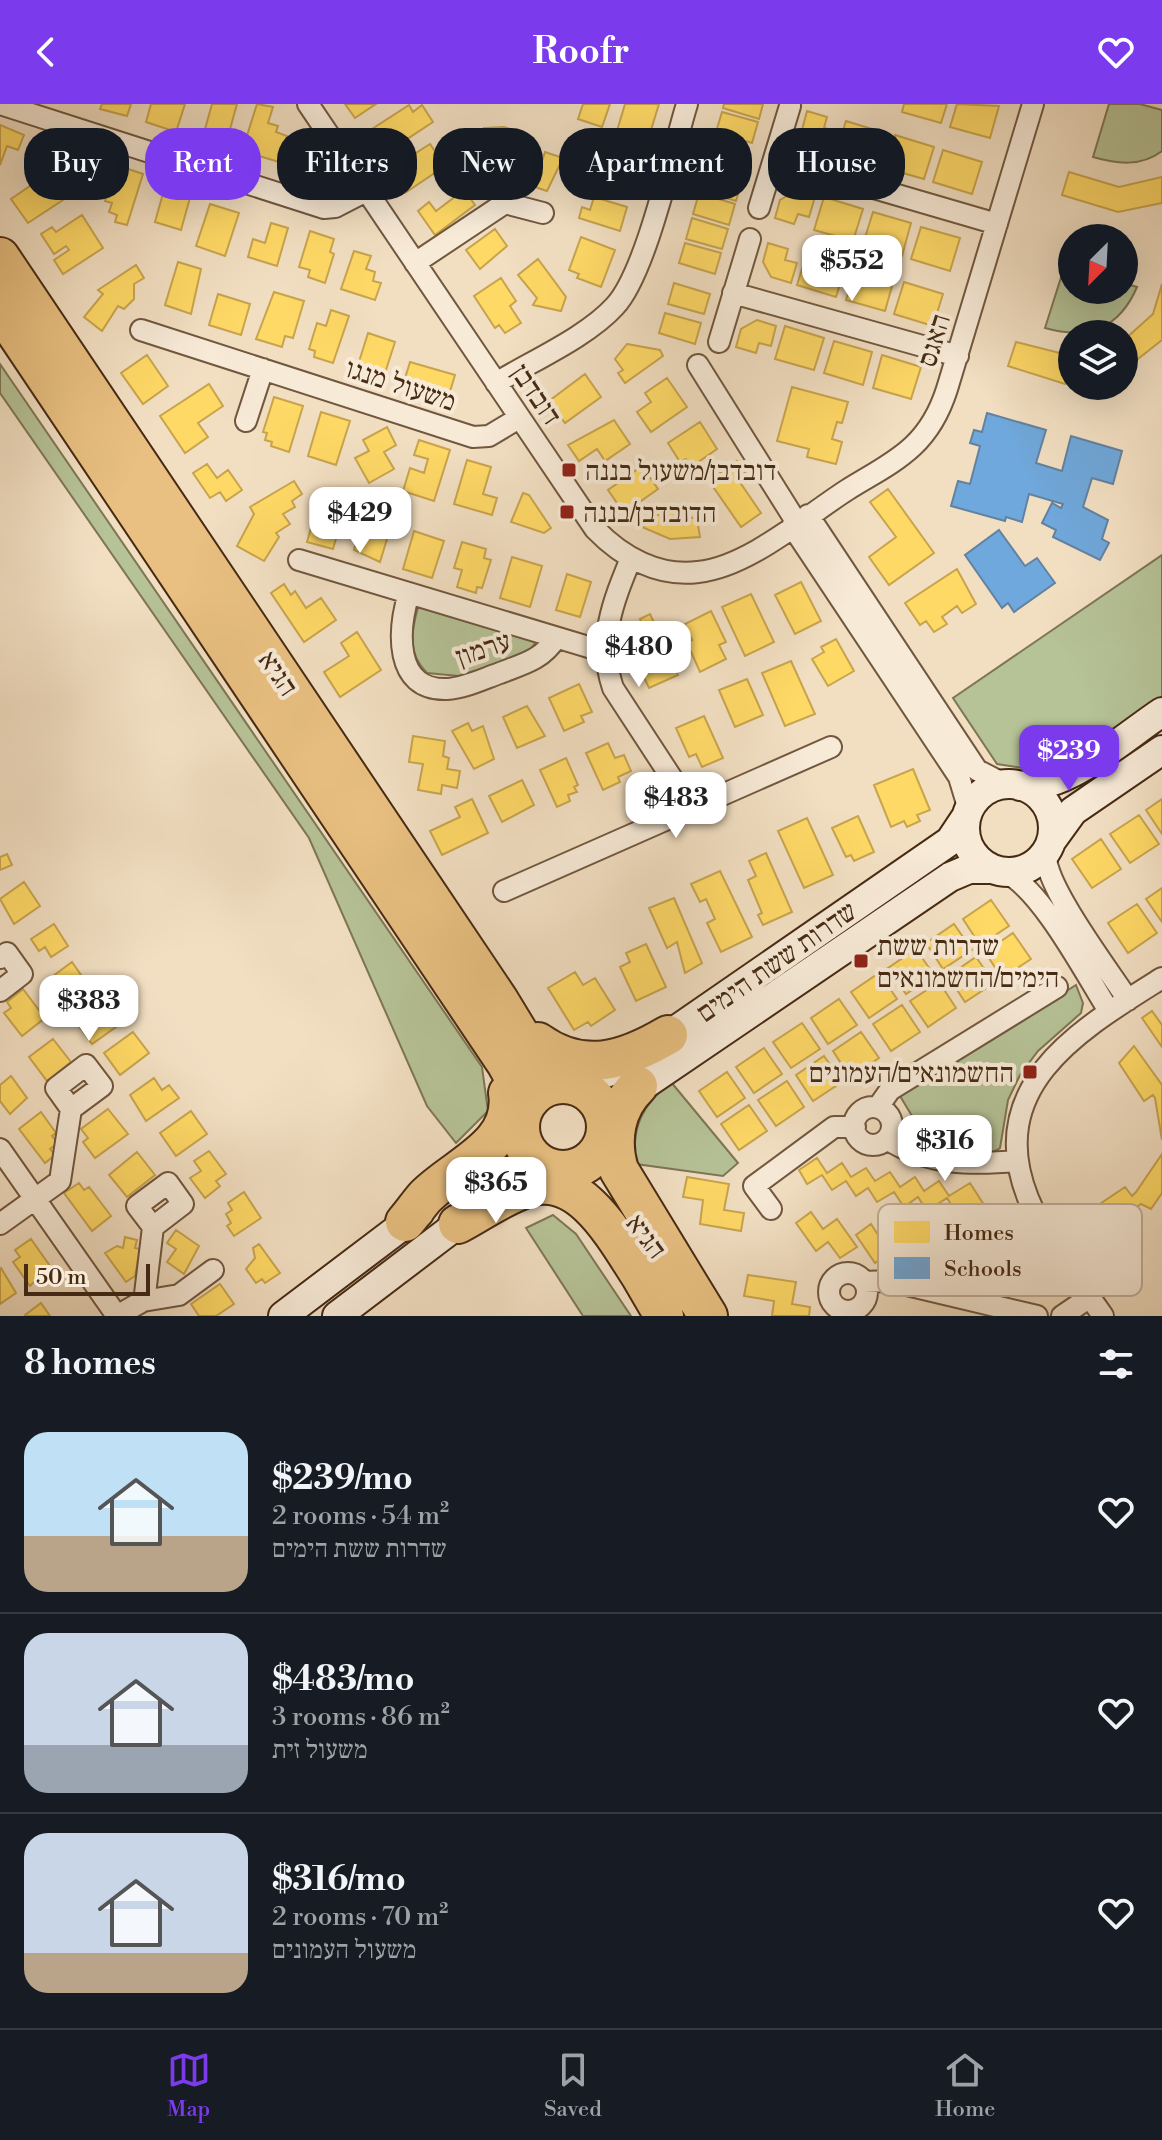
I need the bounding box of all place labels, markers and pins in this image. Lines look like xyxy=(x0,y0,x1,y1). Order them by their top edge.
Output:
pin: $552 xyxy=(805,235,899,303)
place label: דובדבן/משעול בננה xyxy=(585,454,776,489)
marker: דובדבן/משעול בננה xyxy=(560,461,578,479)
pin: $429 xyxy=(313,487,407,555)
place label: הדובדבן/בננה xyxy=(583,496,717,531)
marker: הדובדבן/בננה xyxy=(558,503,576,521)
pin: $480 xyxy=(592,621,686,689)
pin: $239 xyxy=(1022,725,1116,793)
pin: $483 xyxy=(629,772,723,840)
place label: שדרות ששת הימים/החשמונאים xyxy=(877,929,1059,996)
marker: שדרות ששת הימים/החשמונאים xyxy=(852,952,870,970)
pin: $383 xyxy=(42,975,136,1043)
place label: החשמונאים/העמונים xyxy=(809,1056,1014,1091)
marker: החשמונאים/העמונים xyxy=(1021,1063,1039,1081)
pin: $316 xyxy=(898,1115,992,1183)
pin: $365 xyxy=(449,1157,543,1225)

